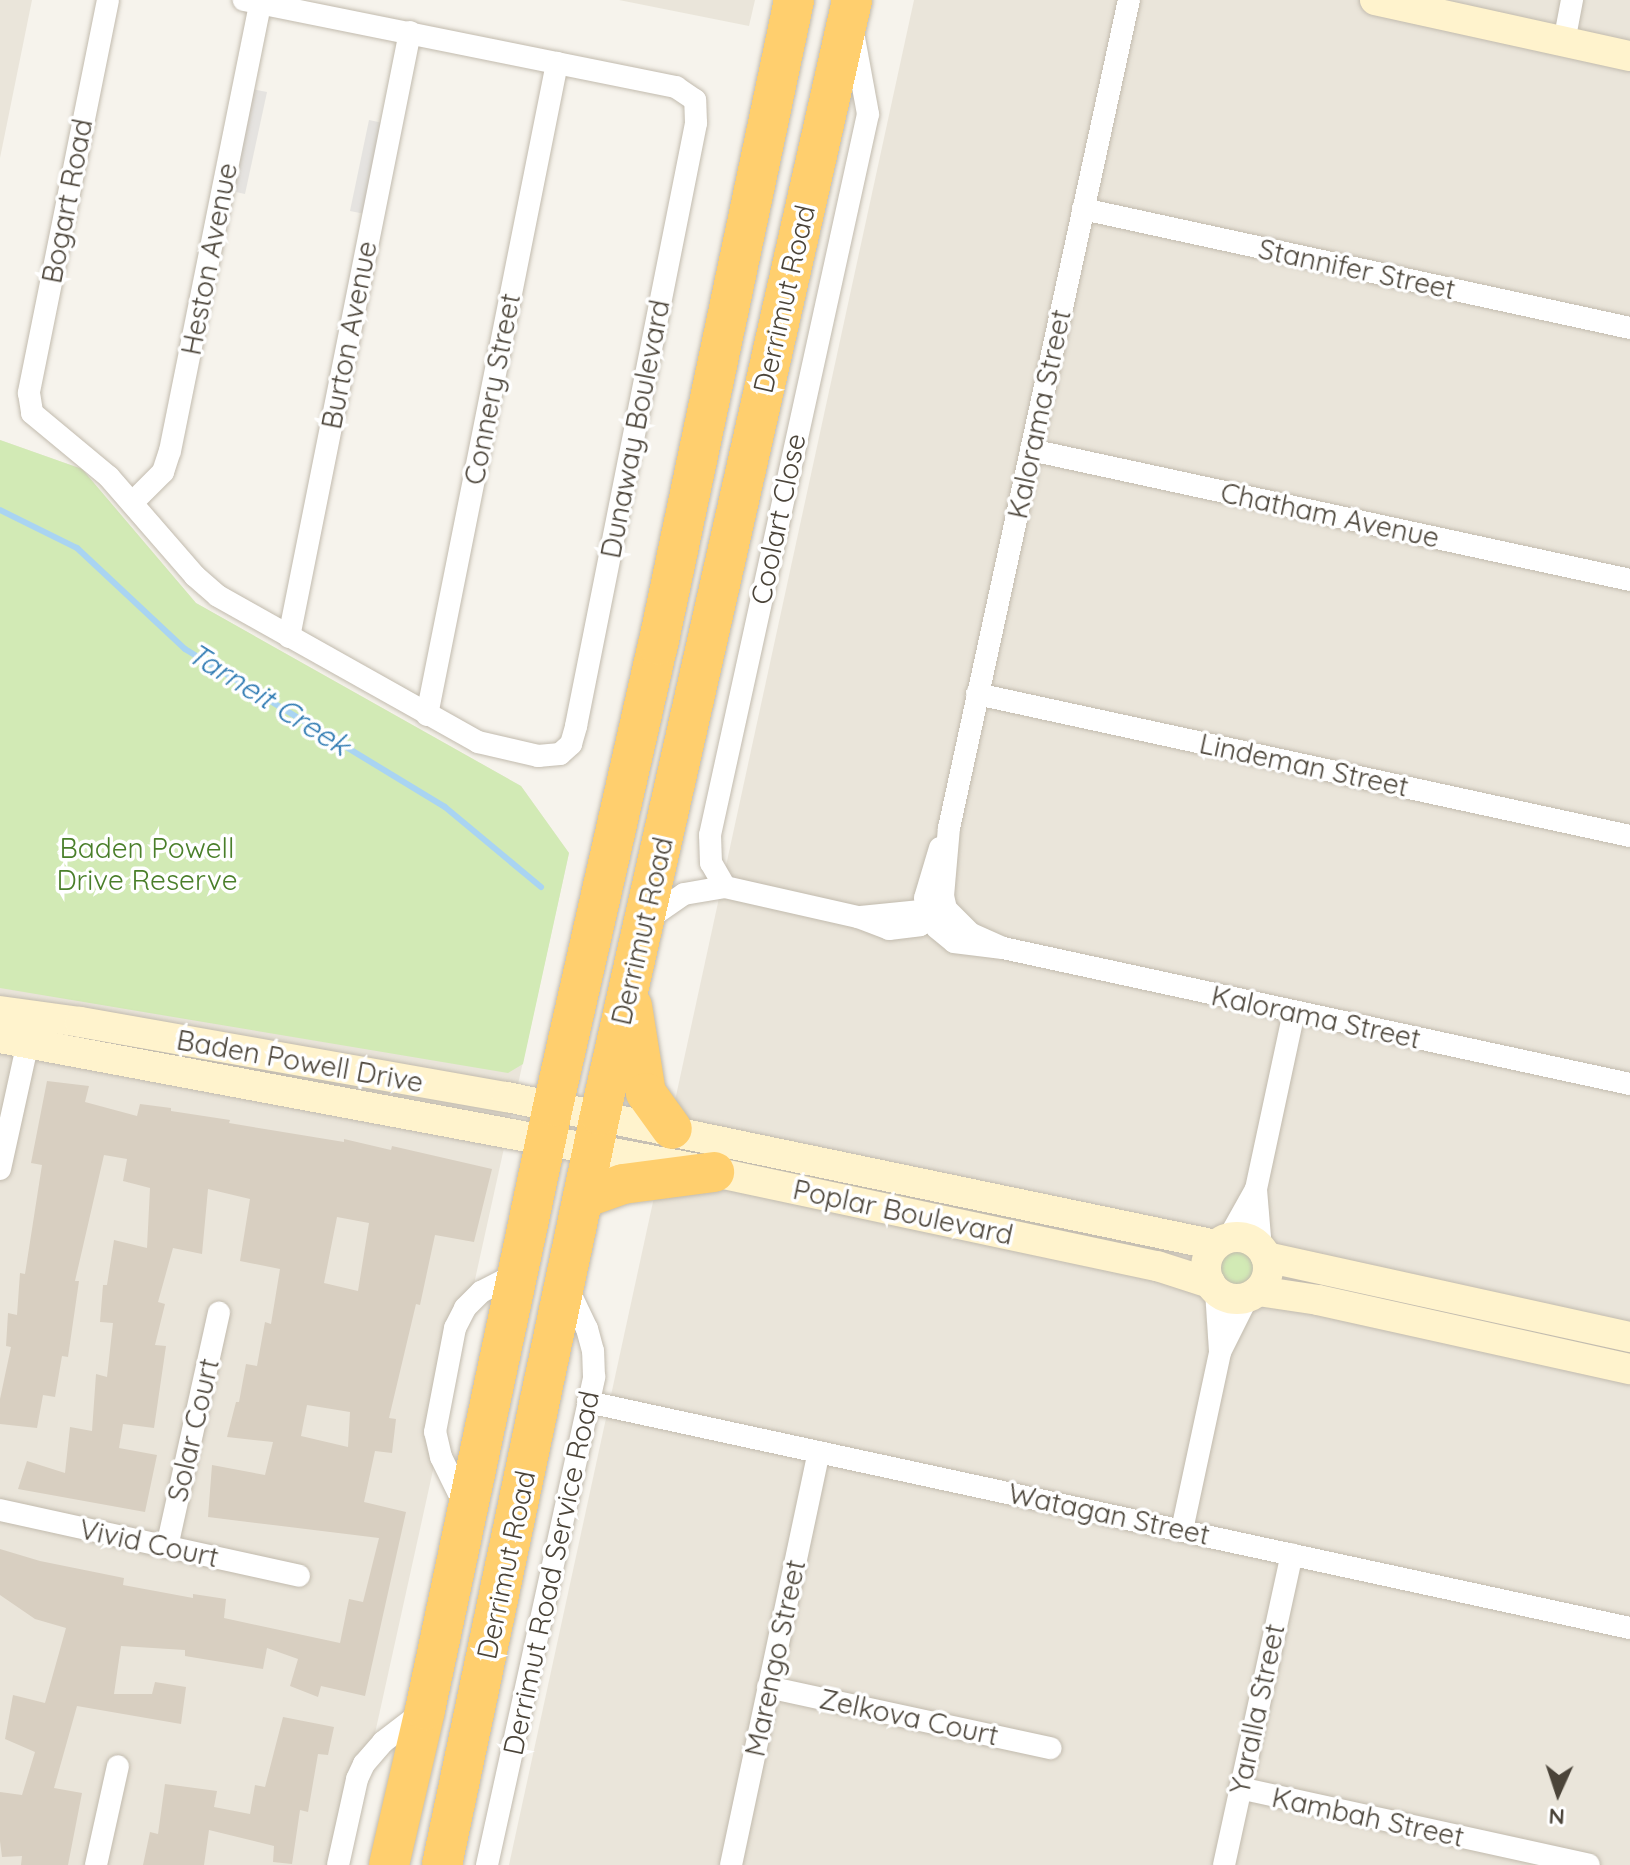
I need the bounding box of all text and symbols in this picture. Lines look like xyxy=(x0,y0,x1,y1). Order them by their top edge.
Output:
street label: Bogart Road xyxy=(35,116,99,286)
street label: Heston Avenue xyxy=(174,160,244,358)
street label: Derrimut Road xyxy=(746,202,822,396)
street label: Stannifer Street xyxy=(1256,232,1458,306)
street label: Burton Avenue xyxy=(314,238,384,432)
street label: Connery Street xyxy=(457,290,527,488)
street label: Dunaway Boulevard xyxy=(593,297,677,561)
street label: Kalorama Street xyxy=(1000,306,1078,522)
street label: Coolart Close xyxy=(744,431,812,607)
street label: Chatham Avenue xyxy=(1218,475,1442,555)
water label: Tarneit Creek xyxy=(181,635,357,763)
street label: Lindeman Street xyxy=(1196,726,1412,804)
park label: Baden Powell Drive Reserve xyxy=(56,831,238,897)
street label: Derrimut Road xyxy=(604,834,680,1028)
street label: Kalorama Street xyxy=(1208,978,1424,1056)
street label: Baden Powell Drive xyxy=(174,1023,426,1099)
street label: Poplar Boulevard xyxy=(790,1172,1016,1252)
street label: Solar Court xyxy=(160,1355,226,1505)
street label: Derrimut Road Service Road xyxy=(496,1388,606,1758)
street label: Derrimut Road xyxy=(470,1468,542,1662)
street label: Watagan Street xyxy=(1005,1476,1213,1552)
street label: Vivid Court xyxy=(76,1512,222,1574)
street label: Marengo Street xyxy=(738,1557,812,1759)
street label: Yaralla Street xyxy=(1223,1621,1291,1797)
street label: Zelkova Court xyxy=(816,1682,1002,1752)
north arrow xyxy=(1518,1753,1598,1833)
street label: Kambah Street xyxy=(1269,1780,1467,1854)
text: N xyxy=(1548,1803,1566,1831)

